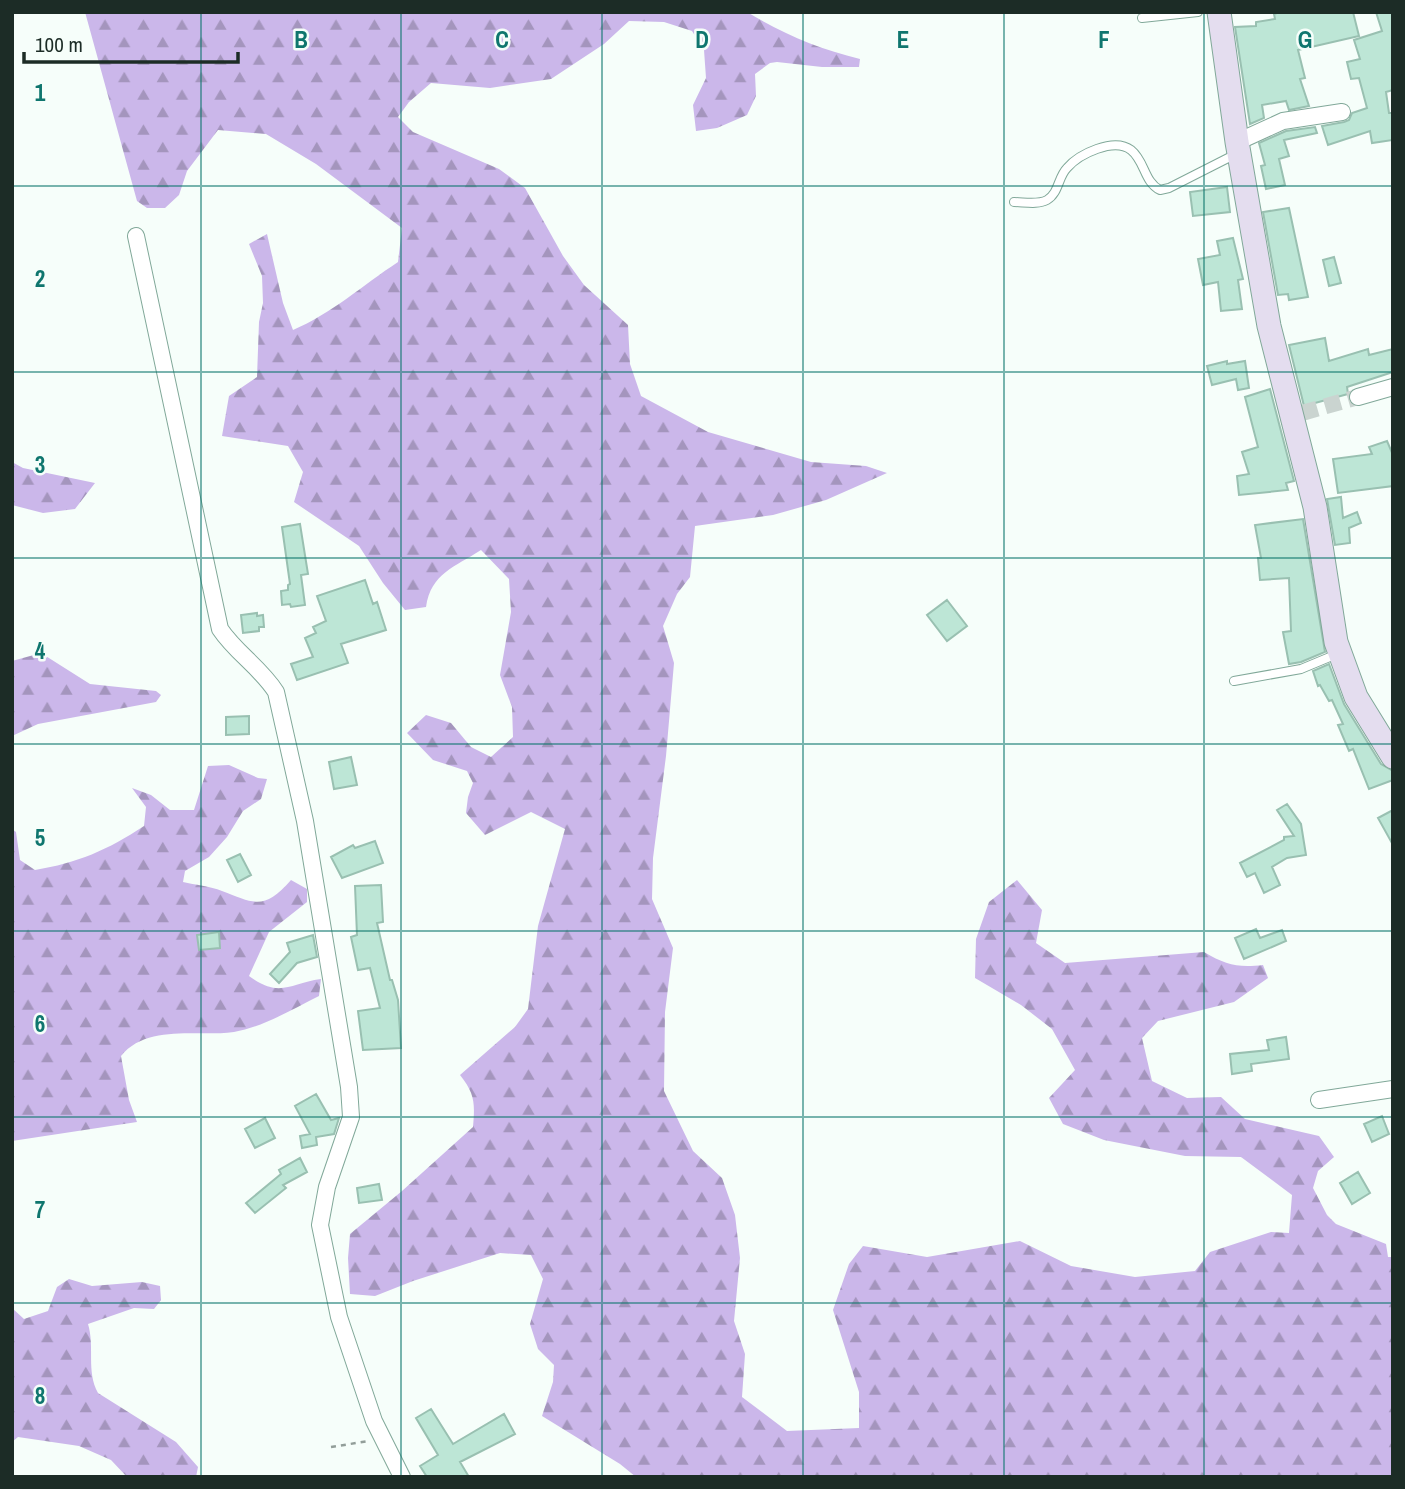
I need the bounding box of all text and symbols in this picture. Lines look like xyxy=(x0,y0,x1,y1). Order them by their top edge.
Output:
scale bar xyxy=(24,21,238,65)
text: B xyxy=(294,24,308,55)
text: C xyxy=(495,24,509,55)
text: D xyxy=(695,24,709,55)
text: E xyxy=(897,24,909,55)
text: F xyxy=(1098,24,1110,55)
text: G xyxy=(1298,24,1312,55)
text: 100 m xyxy=(35,30,83,59)
text: 1 xyxy=(35,77,46,108)
text: 2 xyxy=(35,263,45,294)
text: 3 xyxy=(35,449,45,480)
text: 4 xyxy=(35,635,46,666)
text: 5 xyxy=(35,822,45,853)
text: 6 xyxy=(35,1008,45,1039)
text: 7 xyxy=(35,1194,45,1225)
text: 8 xyxy=(35,1380,45,1411)

